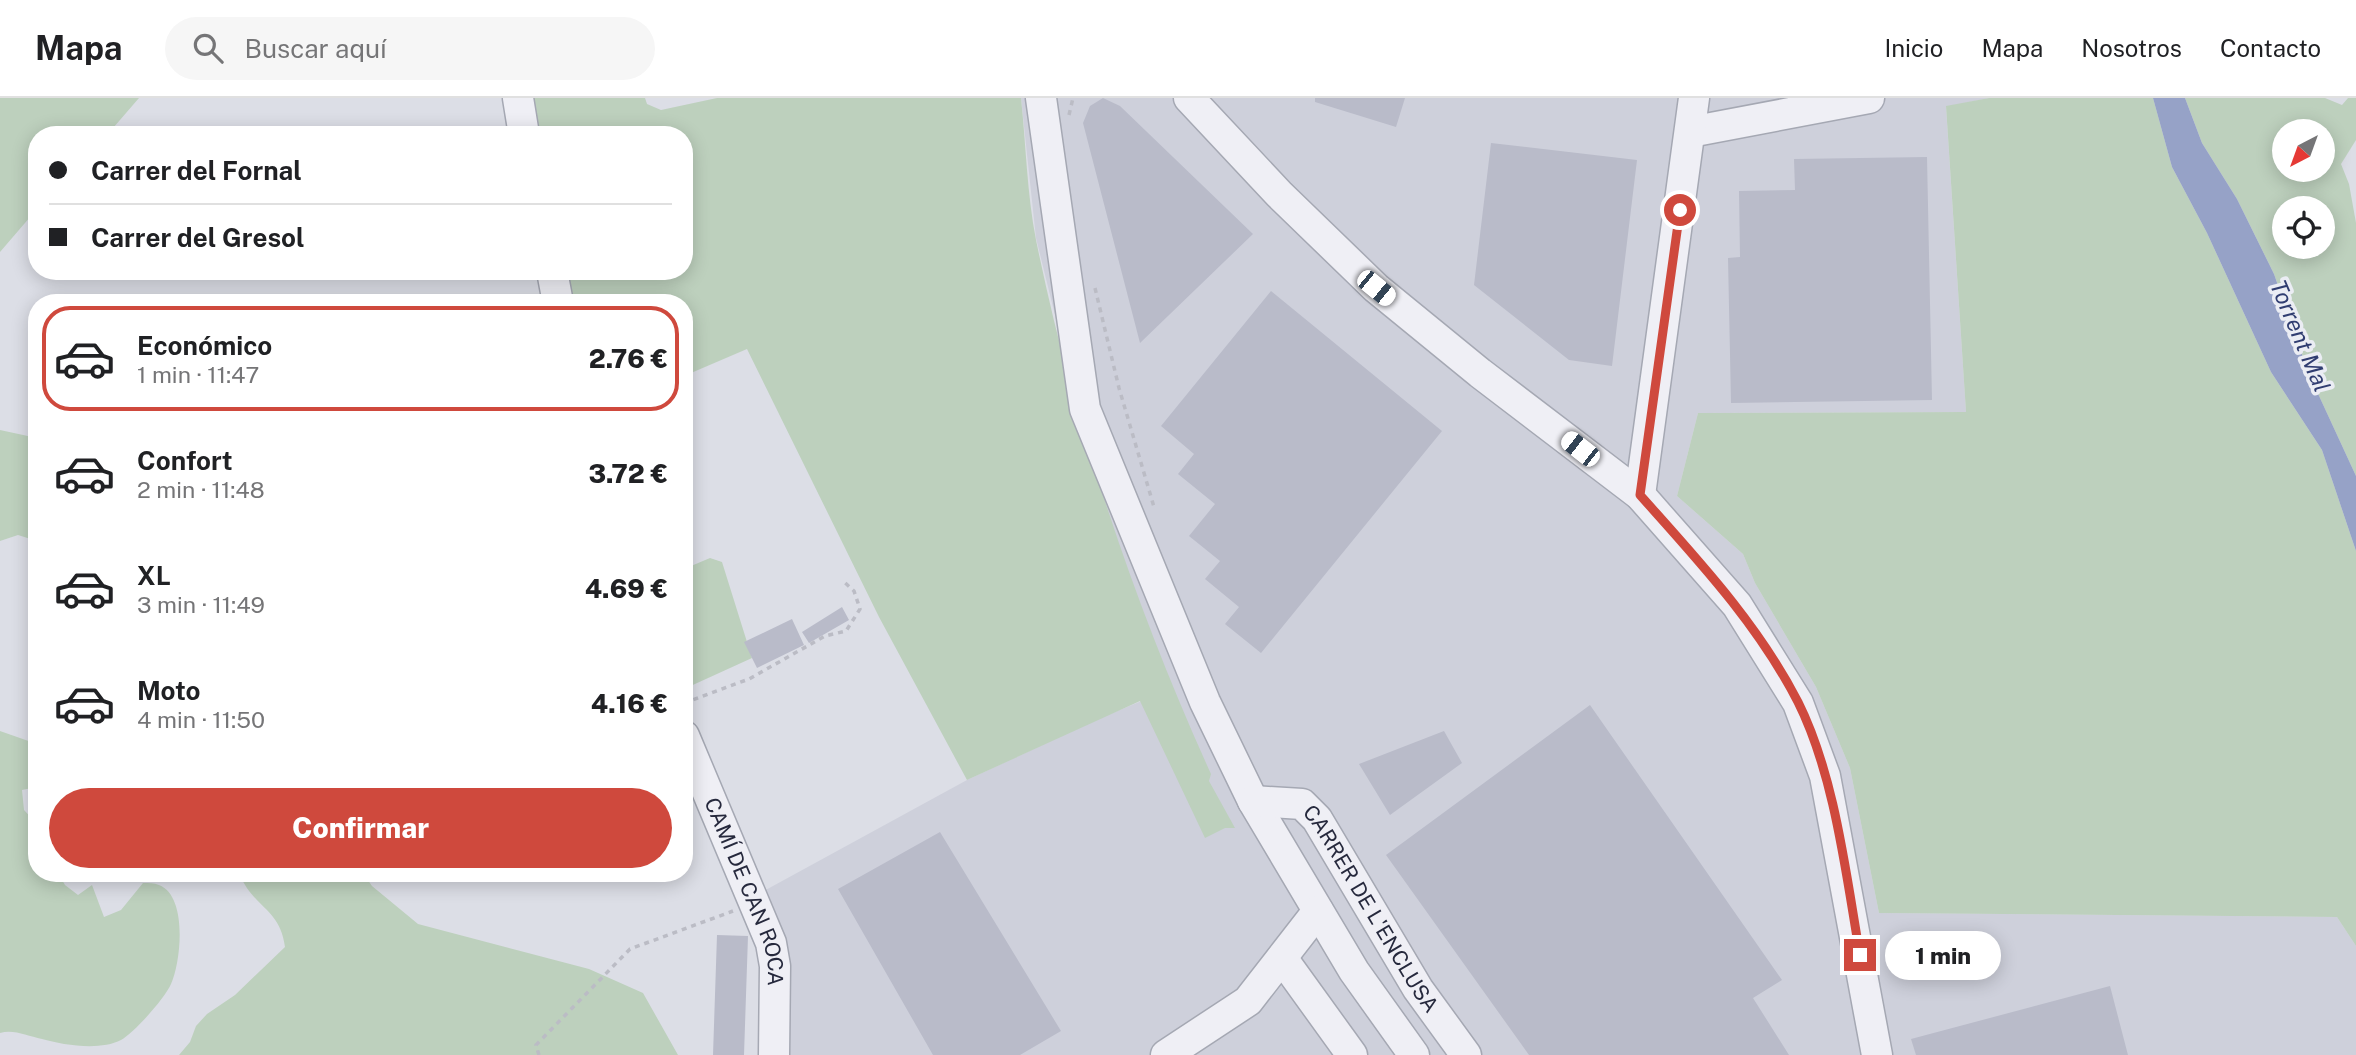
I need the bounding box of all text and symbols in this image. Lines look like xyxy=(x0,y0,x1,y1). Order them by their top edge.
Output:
search box xyxy=(165,17,655,80)
text: Mapa xyxy=(35,29,123,67)
icon: search xyxy=(189,29,227,67)
text: Buscar aquí xyxy=(245,33,386,64)
text: Inicio xyxy=(1884,34,1943,62)
text: Mapa xyxy=(1981,34,2043,62)
text: Nosotros xyxy=(2081,34,2182,62)
text: Contacto xyxy=(2220,34,2321,62)
north arrow xyxy=(2272,119,2334,182)
map controls xyxy=(2272,119,2335,259)
text: Carrer del Fornal xyxy=(91,155,302,186)
route start xyxy=(1664,194,1696,226)
button: locate xyxy=(2272,196,2335,259)
text: Carrer del Gresol xyxy=(91,222,305,253)
car xyxy=(1354,267,1399,309)
water label: Torrent Mal xyxy=(2265,276,2336,396)
icon: car xyxy=(53,327,116,390)
text: Económico xyxy=(137,330,272,361)
text: 2.76 € xyxy=(589,343,668,374)
text: 1 min · 11:47 xyxy=(137,361,259,388)
car xyxy=(1557,428,1604,470)
icon: car xyxy=(53,442,116,505)
text: Confort xyxy=(137,445,233,476)
text: 3.72 € xyxy=(588,458,668,489)
text: 2 min · 11:48 xyxy=(137,476,265,503)
icon: car xyxy=(53,557,116,620)
text: XL xyxy=(137,560,171,591)
text: 4.69 € xyxy=(585,573,668,604)
text: 3 min · 11:49 xyxy=(137,591,265,618)
icon: car xyxy=(53,672,116,735)
text: Moto xyxy=(137,675,200,706)
text: 4.16 € xyxy=(591,688,668,719)
text: 4 min · 11:50 xyxy=(137,706,265,733)
button: Confirmar xyxy=(49,788,672,868)
street label: CAMÍ DE CAN ROCA xyxy=(699,794,789,986)
street label: CARRER DE L'ENCLUSA xyxy=(1298,799,1444,1017)
callout: 1 min xyxy=(1884,930,2000,980)
route end xyxy=(1844,939,1876,971)
text: 1 min xyxy=(1915,942,1971,969)

